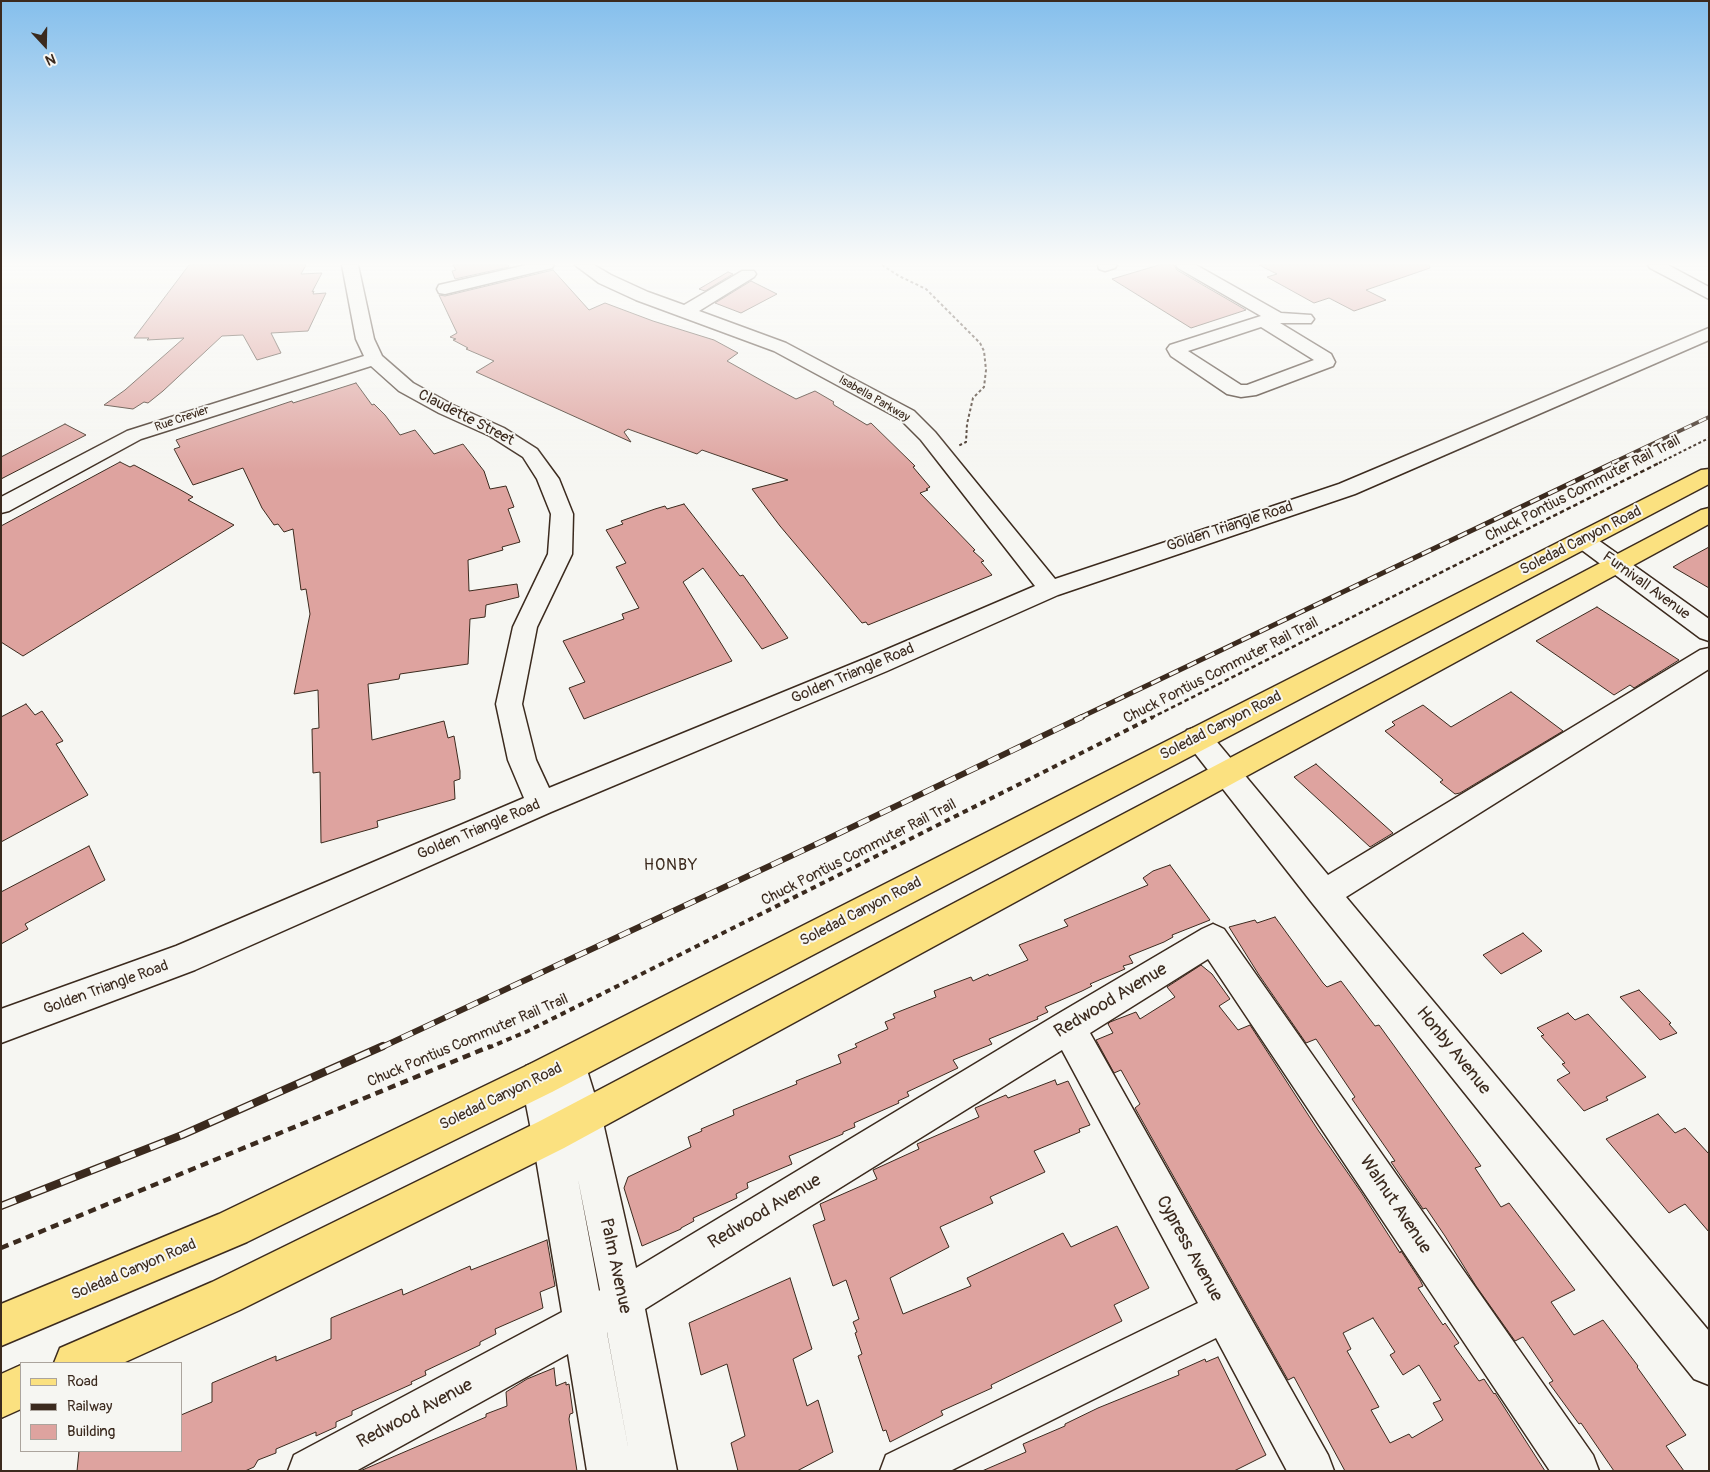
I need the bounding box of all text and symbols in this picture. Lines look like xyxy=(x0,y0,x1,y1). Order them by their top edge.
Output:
north arrow xyxy=(20,20,70,70)
text: N xyxy=(43,50,58,69)
street label: Isabella Parkway xyxy=(836,373,912,425)
street label: Claudette Street xyxy=(415,386,517,450)
street label: Rue Crevier xyxy=(153,403,211,435)
street label: Chuck Pontius Commuter Rail Trail xyxy=(1483,432,1683,546)
street label: Golden Triangle Road xyxy=(1165,498,1295,556)
street label: Soledad Canyon Road xyxy=(1517,503,1645,579)
street label: Furnivall Avenue xyxy=(1599,548,1693,624)
street label: Chuck Pontius Commuter Rail Trail xyxy=(1121,614,1321,728)
street label: Golden Triangle Road xyxy=(789,640,917,708)
street label: Soledad Canyon Road xyxy=(1157,688,1285,764)
street label: Golden Triangle Road xyxy=(415,796,543,864)
street label: Chuck Pontius Commuter Rail Trail xyxy=(759,796,959,910)
district label: HONBY xyxy=(643,856,699,876)
street label: Soledad Canyon Road xyxy=(797,874,925,950)
street label: Golden Triangle Road xyxy=(41,957,171,1019)
street label: Redwood Avenue xyxy=(1051,959,1171,1043)
street label: Chuck Pontius Commuter Rail Trail xyxy=(365,990,571,1092)
street label: Honby Avenue xyxy=(1411,1003,1495,1099)
street label: Soledad Canyon Road xyxy=(437,1060,565,1134)
street label: Walnut Avenue xyxy=(1354,1152,1436,1258)
street label: Redwood Avenue xyxy=(705,1170,825,1254)
street label: Cypress Avenue xyxy=(1151,1192,1227,1306)
street label: Palm Avenue xyxy=(594,1216,636,1316)
street label: Soledad Canyon Road xyxy=(69,1236,199,1304)
legend xyxy=(20,1362,182,1452)
text: Road xyxy=(67,1372,98,1391)
street label: Redwood Avenue xyxy=(354,1374,476,1454)
text: Railway xyxy=(67,1397,112,1416)
text: Building xyxy=(67,1422,115,1441)

